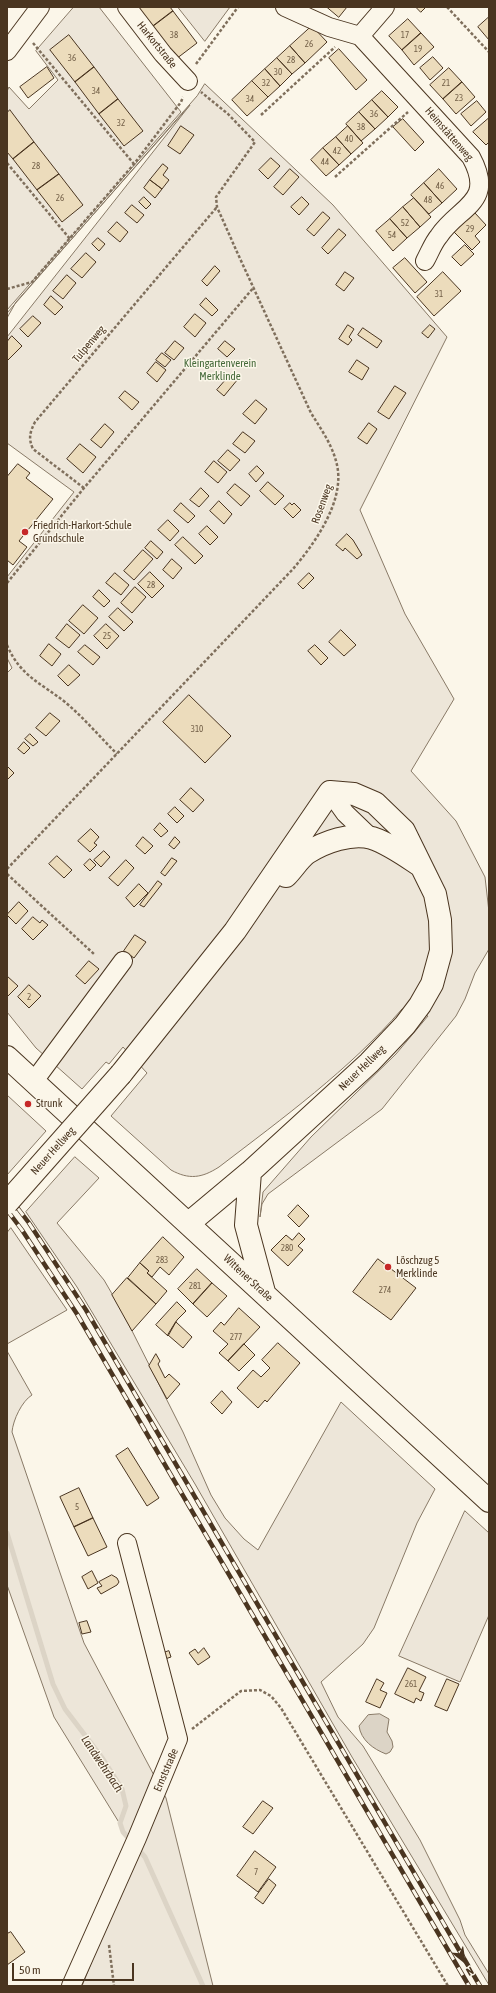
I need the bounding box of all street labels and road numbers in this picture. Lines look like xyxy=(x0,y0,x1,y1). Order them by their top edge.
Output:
street label: Harkortstraße xyxy=(134,19,180,71)
street label: Heimstättenweg xyxy=(422,104,476,164)
street label: Tulpenweg xyxy=(70,323,108,365)
street label: Rosenweg xyxy=(309,482,335,526)
street label: Neuer Hellweg xyxy=(336,1042,388,1094)
street label: Neuer Hellweg xyxy=(28,1124,78,1178)
street label: Wittener Straße xyxy=(220,1252,276,1304)
street label: Ernststraße xyxy=(151,1746,181,1794)

